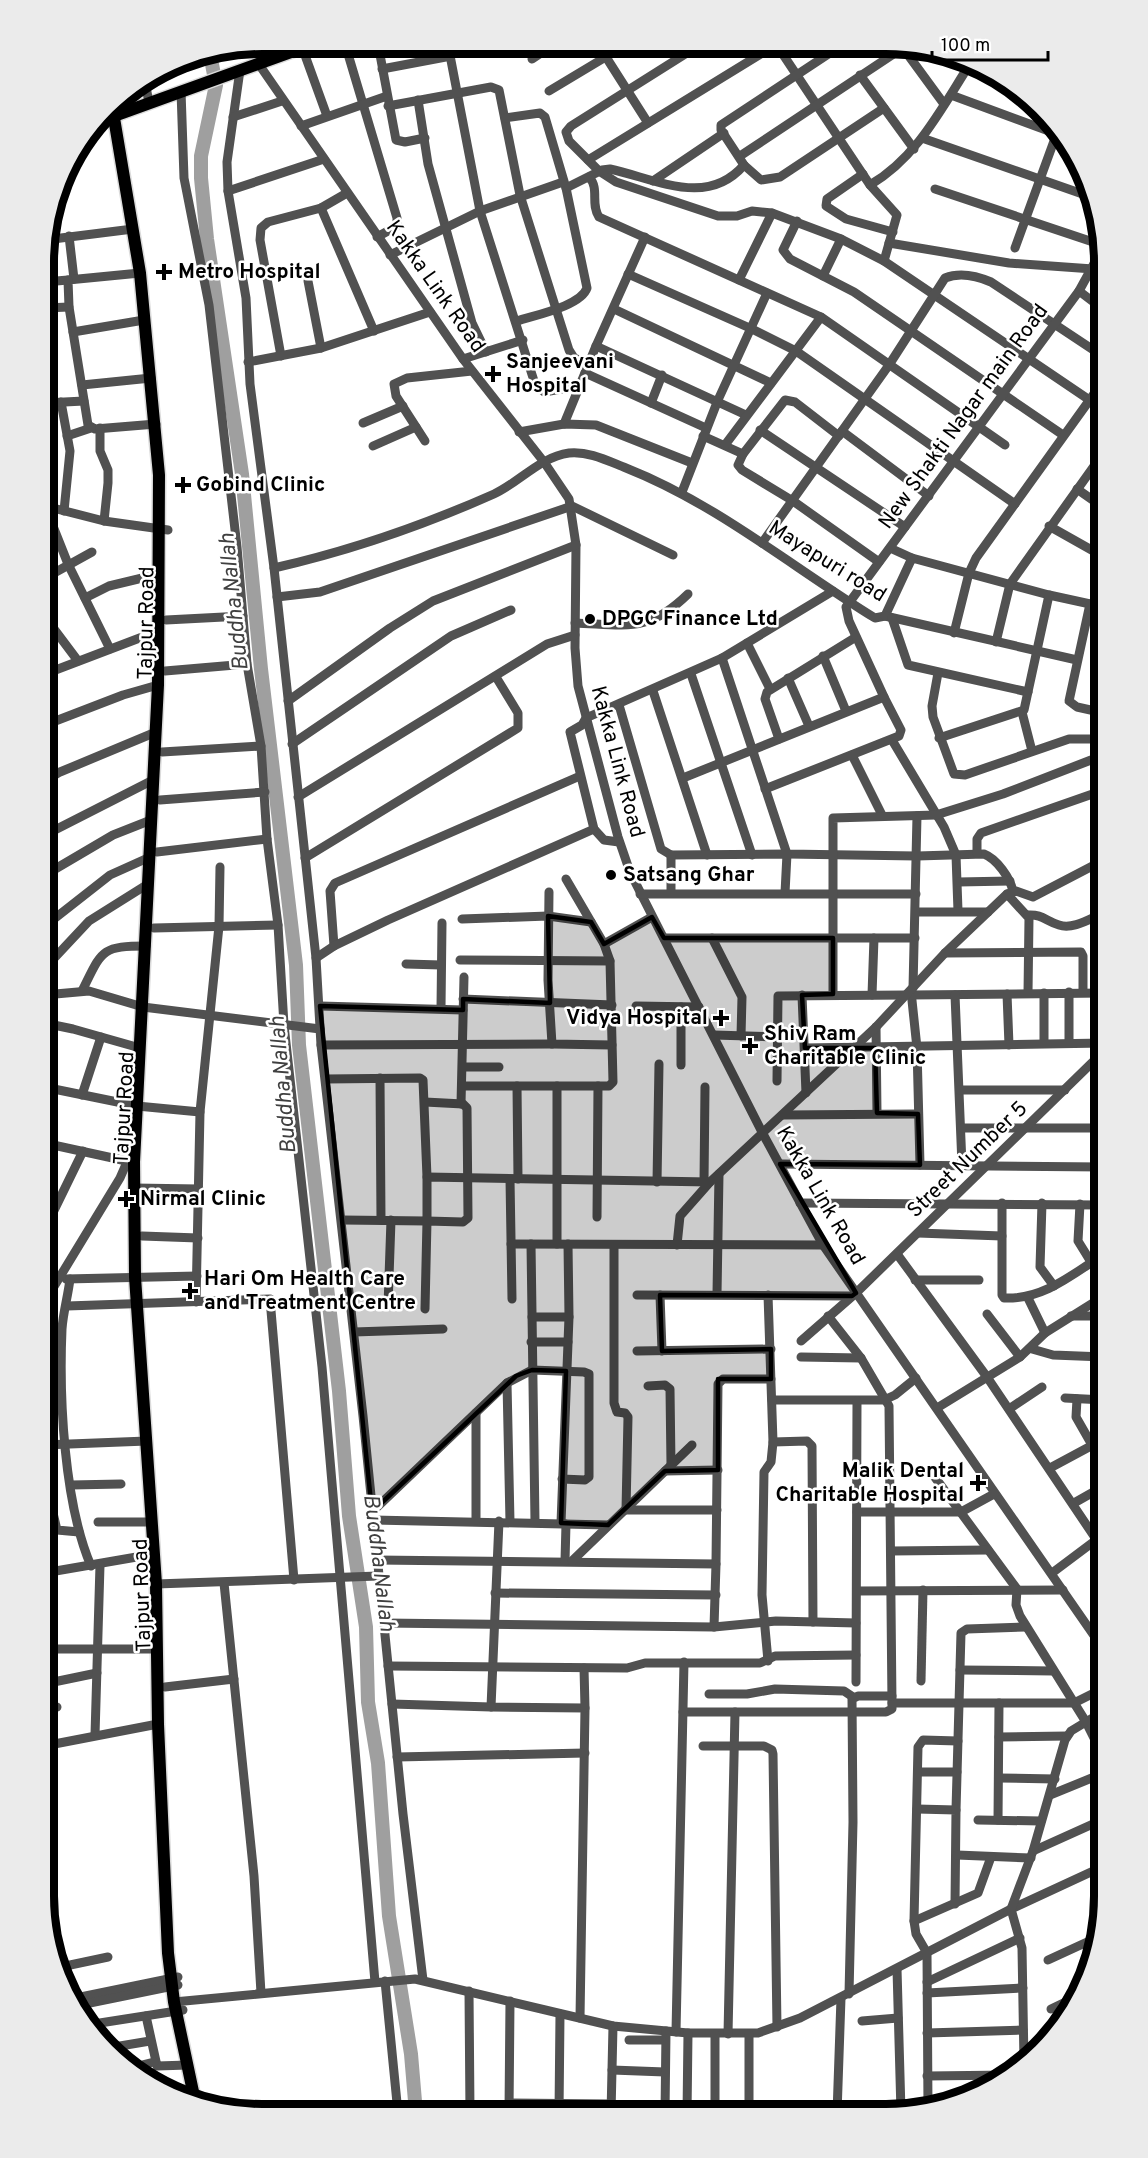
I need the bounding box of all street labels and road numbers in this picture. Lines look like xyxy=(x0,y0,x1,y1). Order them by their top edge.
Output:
street label: Kakka Link Road xyxy=(379,215,491,359)
street label: New Shakti Nagar main Road xyxy=(873,299,1055,535)
street label: Mayapuri road xyxy=(763,515,891,609)
street label: Tajpur Road xyxy=(133,566,161,680)
street label: Kakka Link Road xyxy=(584,683,650,841)
street label: Tajpur Road xyxy=(109,1051,141,1165)
street label: Street Number 5 xyxy=(902,1096,1034,1224)
street label: Kakka Link Road xyxy=(769,1122,871,1270)
street label: Tajpur Road xyxy=(128,1538,158,1652)

